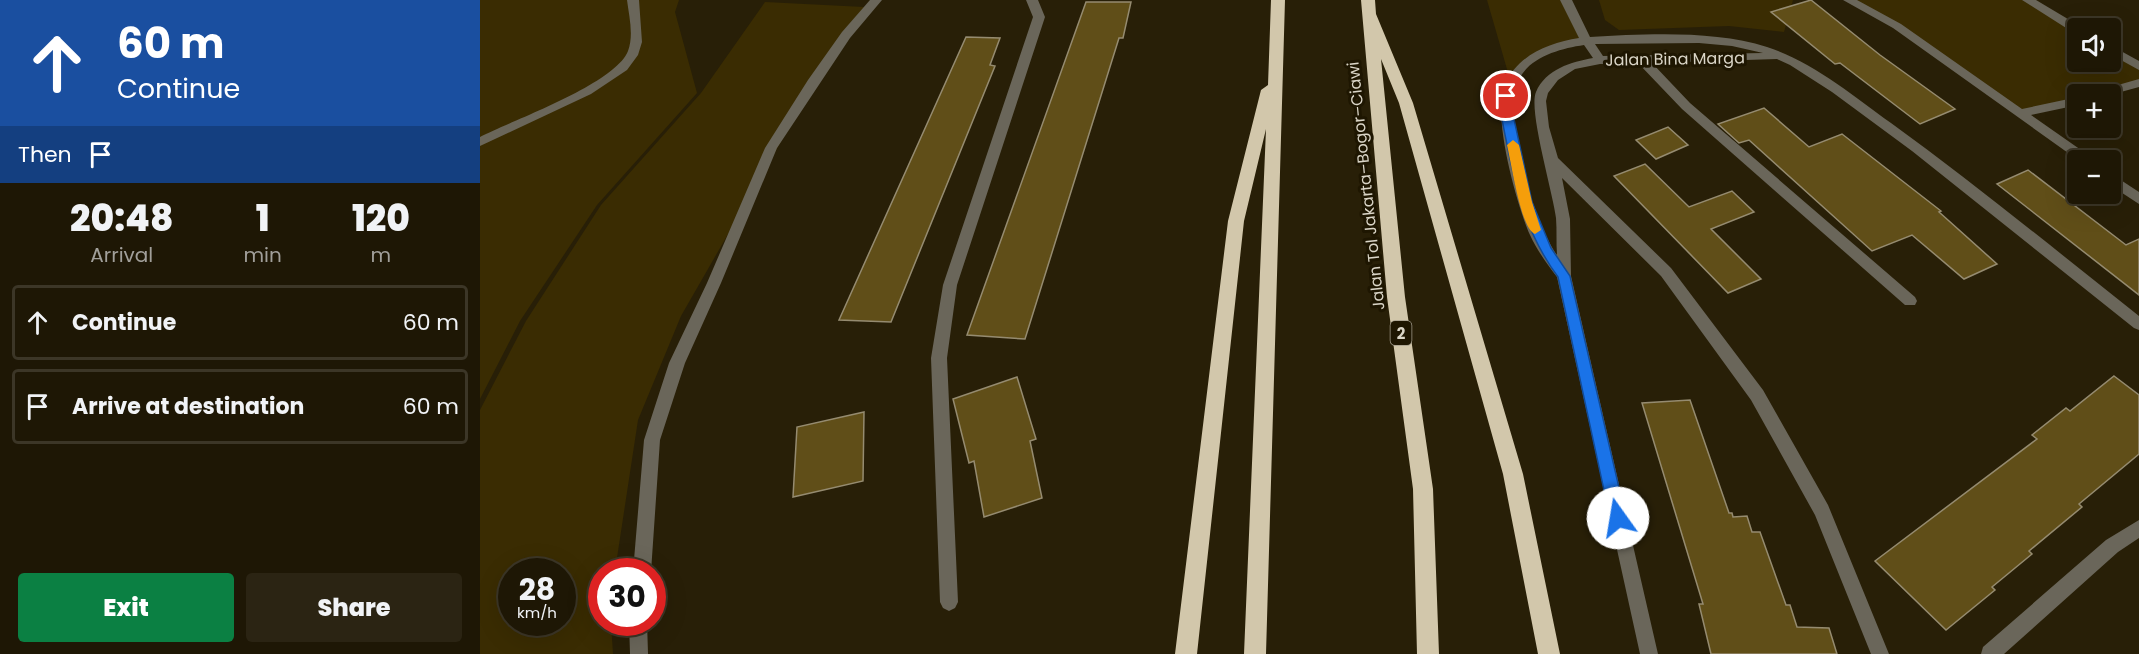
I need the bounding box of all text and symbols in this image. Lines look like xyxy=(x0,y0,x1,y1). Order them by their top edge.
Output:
text: 60 m xyxy=(117,14,225,73)
map controls xyxy=(2067,18,2121,204)
button: sound xyxy=(2067,18,2121,72)
icon: ahead xyxy=(18,24,96,102)
street label: Jalan Bina Marga xyxy=(1605,46,1745,72)
street label: Jalan Tol Jakarta–Bogor–Ciawi xyxy=(1342,61,1390,311)
text: Continue xyxy=(117,70,240,107)
pin xyxy=(1480,70,1531,121)
icon: arrive xyxy=(1489,79,1522,112)
button: + xyxy=(2067,84,2121,138)
icon: arrive xyxy=(84,138,117,171)
text: Then xyxy=(18,139,72,170)
button: − xyxy=(2067,150,2121,204)
text: 20:48 xyxy=(70,193,173,244)
text: 1 xyxy=(256,193,270,244)
text: 120 xyxy=(352,193,410,244)
text: Arrival xyxy=(90,241,153,269)
text: min xyxy=(244,241,282,269)
text: m xyxy=(371,241,391,269)
icon: ahead xyxy=(21,306,54,339)
text: Continue xyxy=(72,307,176,338)
text: 60 m xyxy=(403,307,459,338)
road number: 2 xyxy=(1390,321,1412,345)
icon: arrive xyxy=(21,390,54,423)
text: Arrive at destination xyxy=(72,391,304,422)
text: 60 m xyxy=(403,391,459,422)
position arrow xyxy=(1586,486,1650,550)
speed limit sign: 30 xyxy=(588,558,666,636)
text: 28 xyxy=(519,568,555,611)
button: Exit xyxy=(18,573,234,642)
button: Share xyxy=(246,573,462,642)
text: km/h xyxy=(517,602,557,623)

